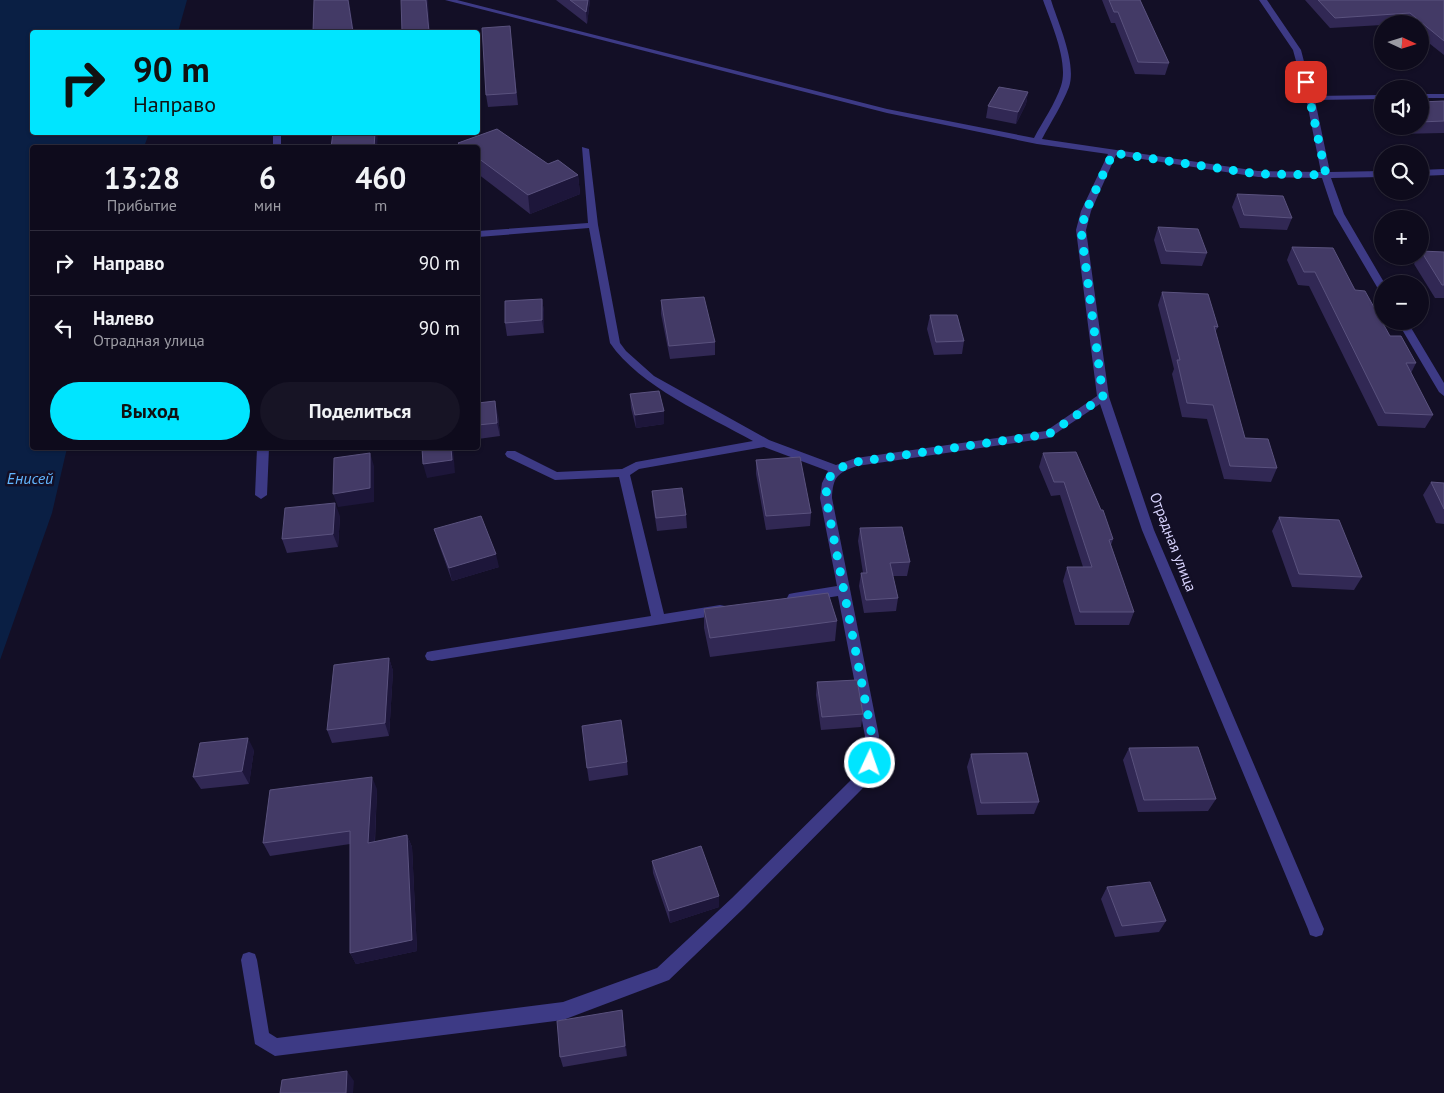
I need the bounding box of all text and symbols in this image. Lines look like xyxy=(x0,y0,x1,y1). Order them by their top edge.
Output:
north arrow xyxy=(1374,15,1429,70)
map controls xyxy=(1374,15,1429,330)
text: 90 m xyxy=(133,46,210,92)
icon: right xyxy=(50,50,115,115)
pin xyxy=(1285,61,1327,103)
icon: arrive xyxy=(1292,68,1320,96)
button: sound xyxy=(1374,80,1429,135)
text: Направо xyxy=(133,90,216,118)
button: search xyxy=(1374,145,1429,200)
text: 13:28 xyxy=(104,158,180,197)
text: 6 xyxy=(259,158,276,197)
text: 460 xyxy=(355,158,406,197)
text: Прибытие xyxy=(107,195,177,215)
text: мин xyxy=(254,195,281,215)
text: m xyxy=(374,195,387,215)
button: + xyxy=(1374,210,1429,265)
icon: right xyxy=(50,249,78,277)
text: Направо xyxy=(93,251,164,275)
text: 90 m xyxy=(419,251,460,275)
button: − xyxy=(1374,275,1429,330)
text: Налево xyxy=(93,306,154,330)
icon: left xyxy=(50,314,78,342)
text: 90 m xyxy=(419,316,460,340)
text: Отрадная улица xyxy=(93,330,205,350)
button: Выход xyxy=(50,382,250,440)
button: Поделиться xyxy=(260,382,460,440)
water label: Енисей xyxy=(7,468,53,488)
street label: Отрадная улица xyxy=(1146,490,1201,594)
position arrow xyxy=(843,736,895,788)

